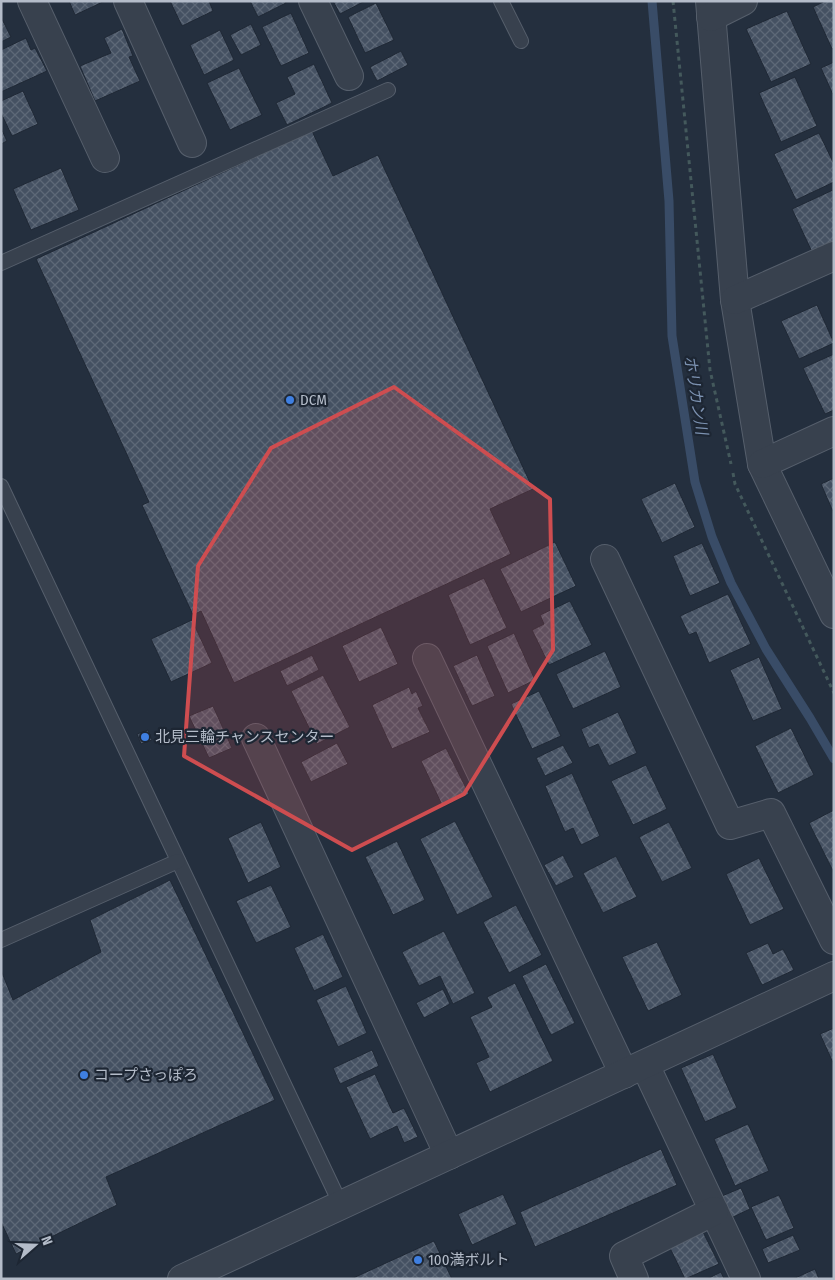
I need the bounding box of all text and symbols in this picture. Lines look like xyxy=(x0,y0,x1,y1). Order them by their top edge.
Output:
water label: ホリカン川 xyxy=(680,354,712,438)
place label: DCM xyxy=(300,391,327,409)
marker: DCM xyxy=(284,394,296,406)
place label: 北見三輪チャンスセンター xyxy=(155,728,335,746)
marker: 北見三輪チャンスセンター xyxy=(139,731,151,743)
place label: コープさっぽろ xyxy=(94,1066,198,1084)
marker: コープさっぽろ xyxy=(78,1069,90,1081)
north arrow xyxy=(10,1220,60,1270)
text: N xyxy=(37,1234,56,1248)
place label: 100満ボルト xyxy=(428,1251,509,1269)
marker: 100満ボルト xyxy=(412,1254,424,1266)

